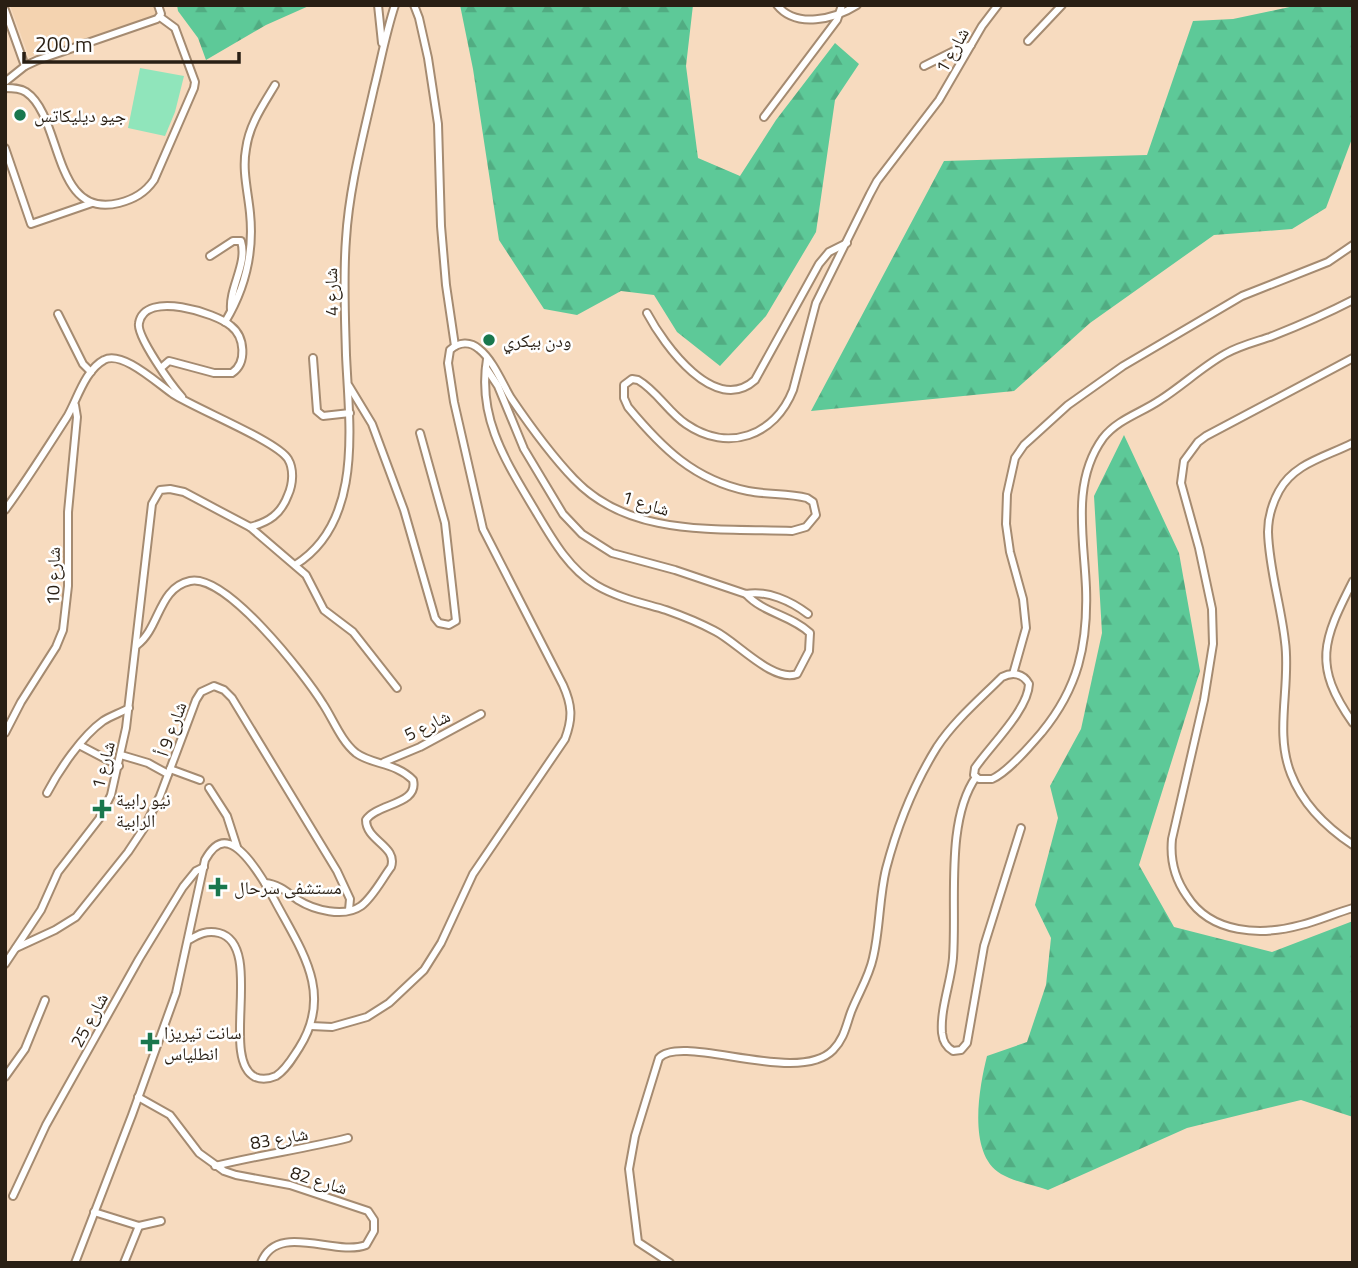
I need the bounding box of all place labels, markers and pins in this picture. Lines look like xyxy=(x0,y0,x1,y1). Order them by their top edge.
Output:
place label: جيو ديليكاتس xyxy=(34,102,126,129)
marker: جيو ديليكاتس xyxy=(12,107,28,123)
place label: ودن بيكري xyxy=(503,327,571,355)
marker: ودن بيكري xyxy=(481,332,497,348)
place label: نيو رابية الرابية xyxy=(116,786,171,834)
marker: نيو رابية الرابية xyxy=(94,801,110,817)
place label: مستشفى سرحال xyxy=(234,874,342,901)
marker: مستشفى سرحال xyxy=(208,877,228,897)
place label: سانت تيريزا انطلياس xyxy=(164,1019,242,1067)
marker: سانت تيريزا انطلياس xyxy=(142,1034,158,1050)

